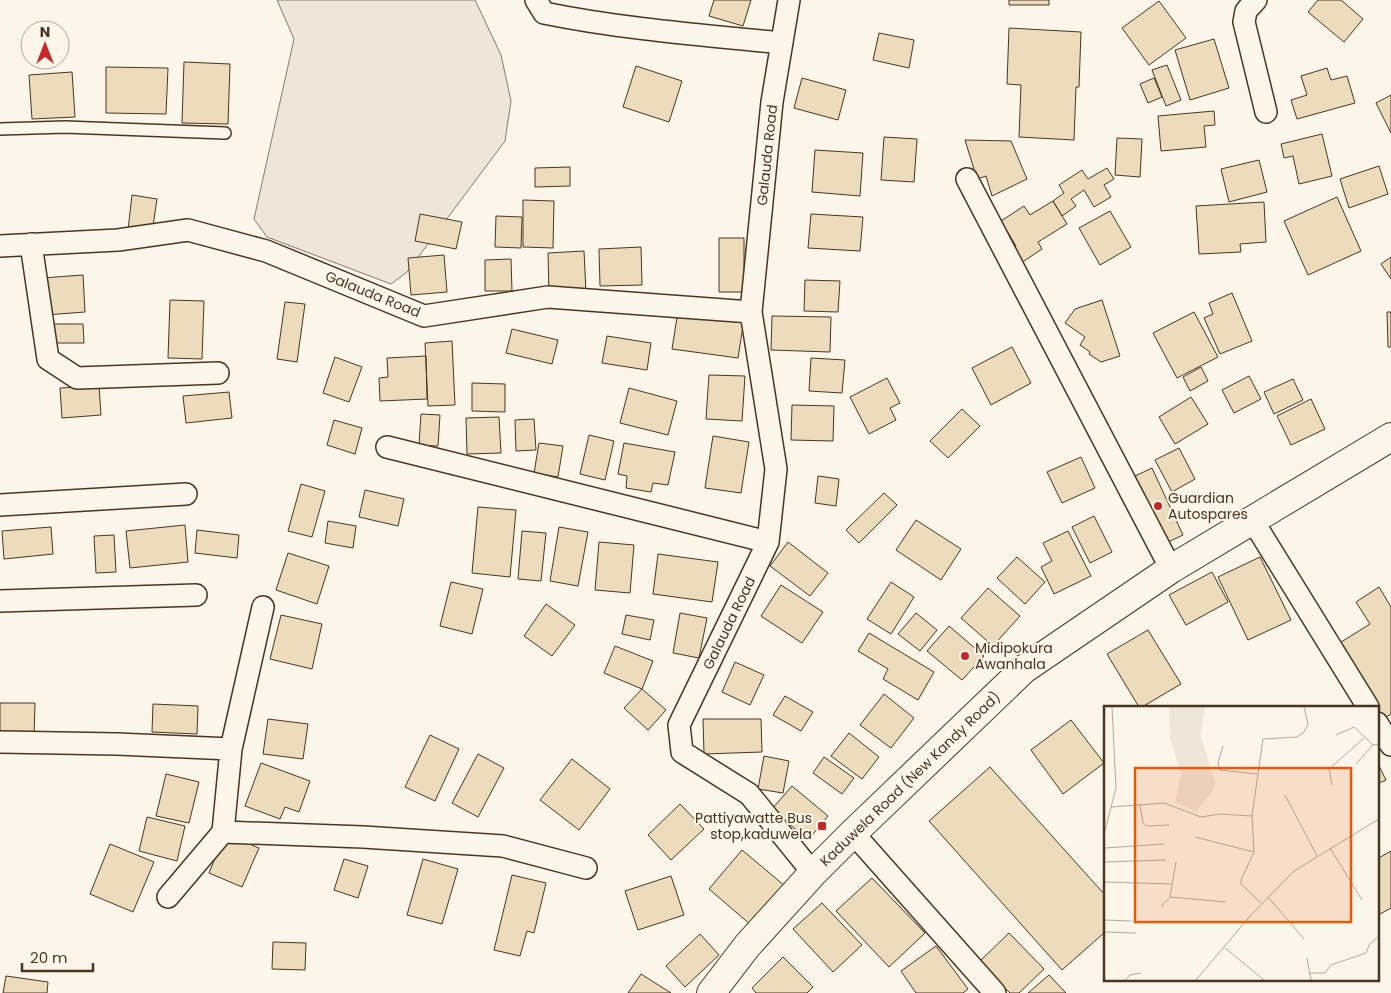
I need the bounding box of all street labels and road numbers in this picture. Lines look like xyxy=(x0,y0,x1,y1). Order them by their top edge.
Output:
street label: Galauda Road xyxy=(752,104,782,206)
street label: Galauda Road xyxy=(322,266,424,322)
street label: Galauda Road xyxy=(698,573,760,673)
street label: Kaduwela Road (New Kandy Road) xyxy=(815,687,1005,871)

